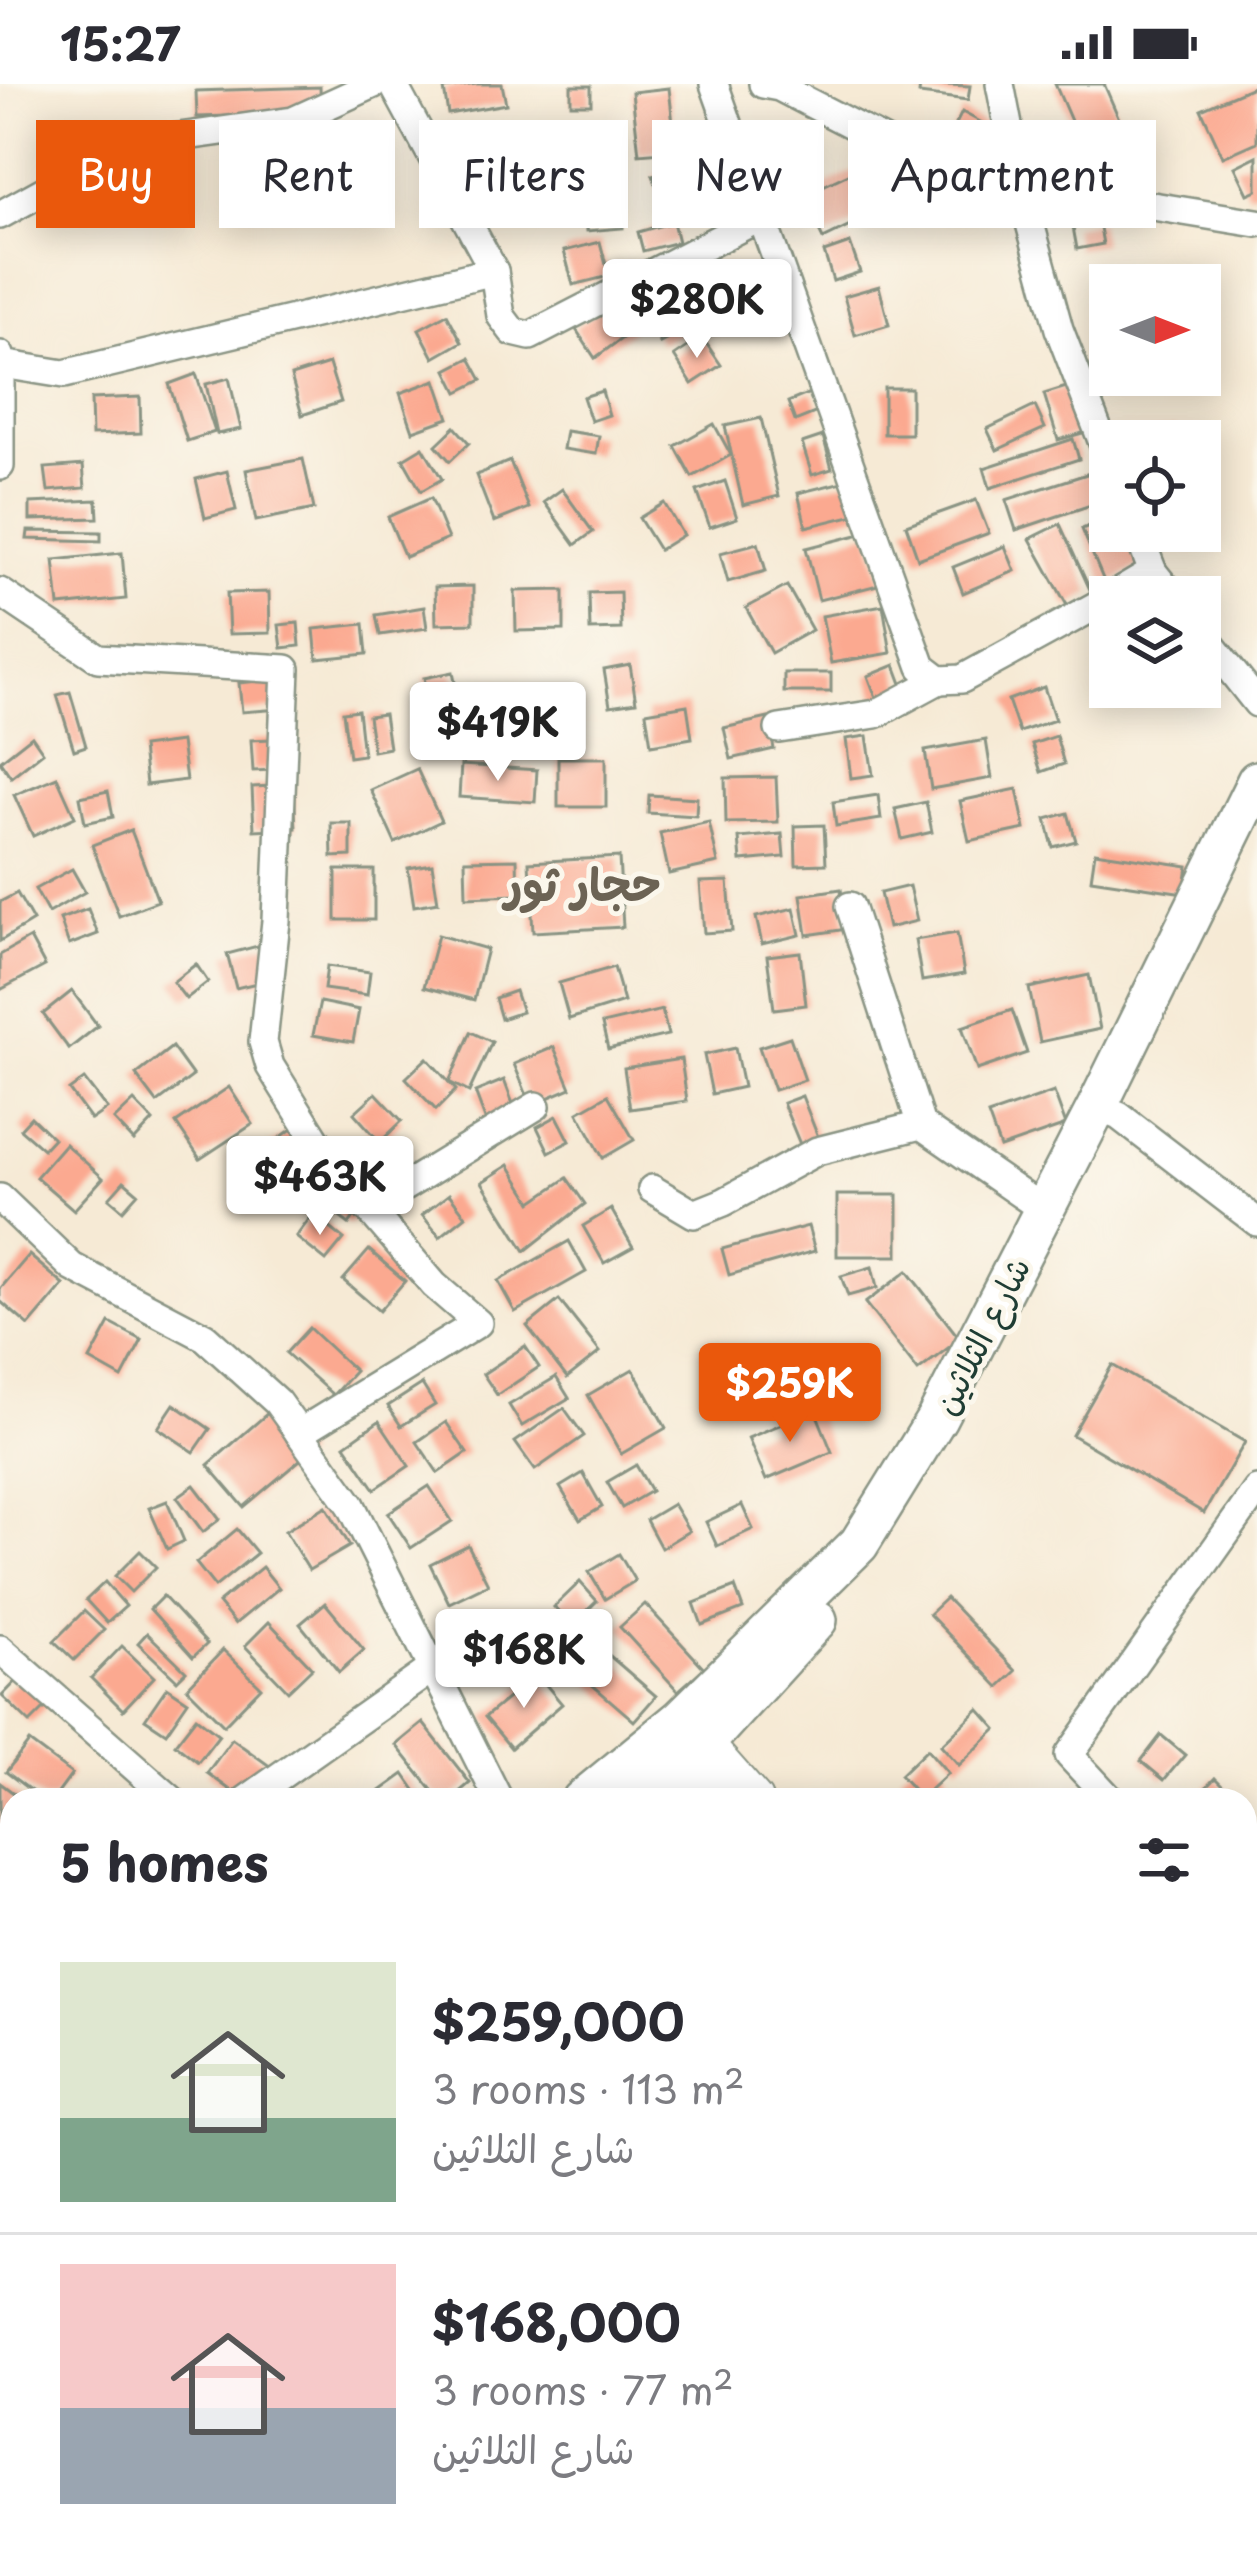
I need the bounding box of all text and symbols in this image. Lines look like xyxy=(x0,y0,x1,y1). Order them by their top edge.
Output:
text: 15:27 xyxy=(60,8,180,76)
chip: Buy xyxy=(36,120,195,228)
chip: Rent xyxy=(219,120,395,228)
chip: Filters xyxy=(419,120,628,228)
chip: New xyxy=(652,120,824,228)
chip: Apartment xyxy=(848,120,1156,228)
pin: $280K xyxy=(613,259,781,361)
north arrow xyxy=(1089,264,1221,396)
map controls xyxy=(1089,264,1221,708)
text: $280K xyxy=(630,268,764,327)
button: locate xyxy=(1089,420,1221,552)
button: layers xyxy=(1089,576,1221,708)
pin: $419K xyxy=(414,682,582,784)
text: $419K xyxy=(437,691,559,750)
district label: حجار ثور xyxy=(501,848,661,916)
pin: $463K xyxy=(236,1136,404,1238)
text: $463K xyxy=(253,1145,387,1204)
street label: شارع الثلاثين xyxy=(919,1247,1042,1423)
pin: $259K xyxy=(706,1343,874,1445)
text: $259K xyxy=(726,1352,854,1411)
pin: $168K xyxy=(440,1609,608,1711)
text: $168K xyxy=(462,1618,586,1677)
text: 5 homes xyxy=(60,1822,269,1899)
icon: filters xyxy=(1131,1827,1197,1893)
text: $259,000 xyxy=(432,1981,685,2058)
icon: home xyxy=(156,2010,300,2154)
text: 3 rooms · 113 m² xyxy=(432,2058,745,2117)
text: شارع الثلاثين xyxy=(432,2117,635,2176)
text: $168,000 xyxy=(432,2282,681,2359)
icon: home xyxy=(156,2312,300,2456)
text: 3 rooms · 77 m² xyxy=(432,2359,734,2418)
text: شارع الثلاثين xyxy=(432,2418,635,2477)

